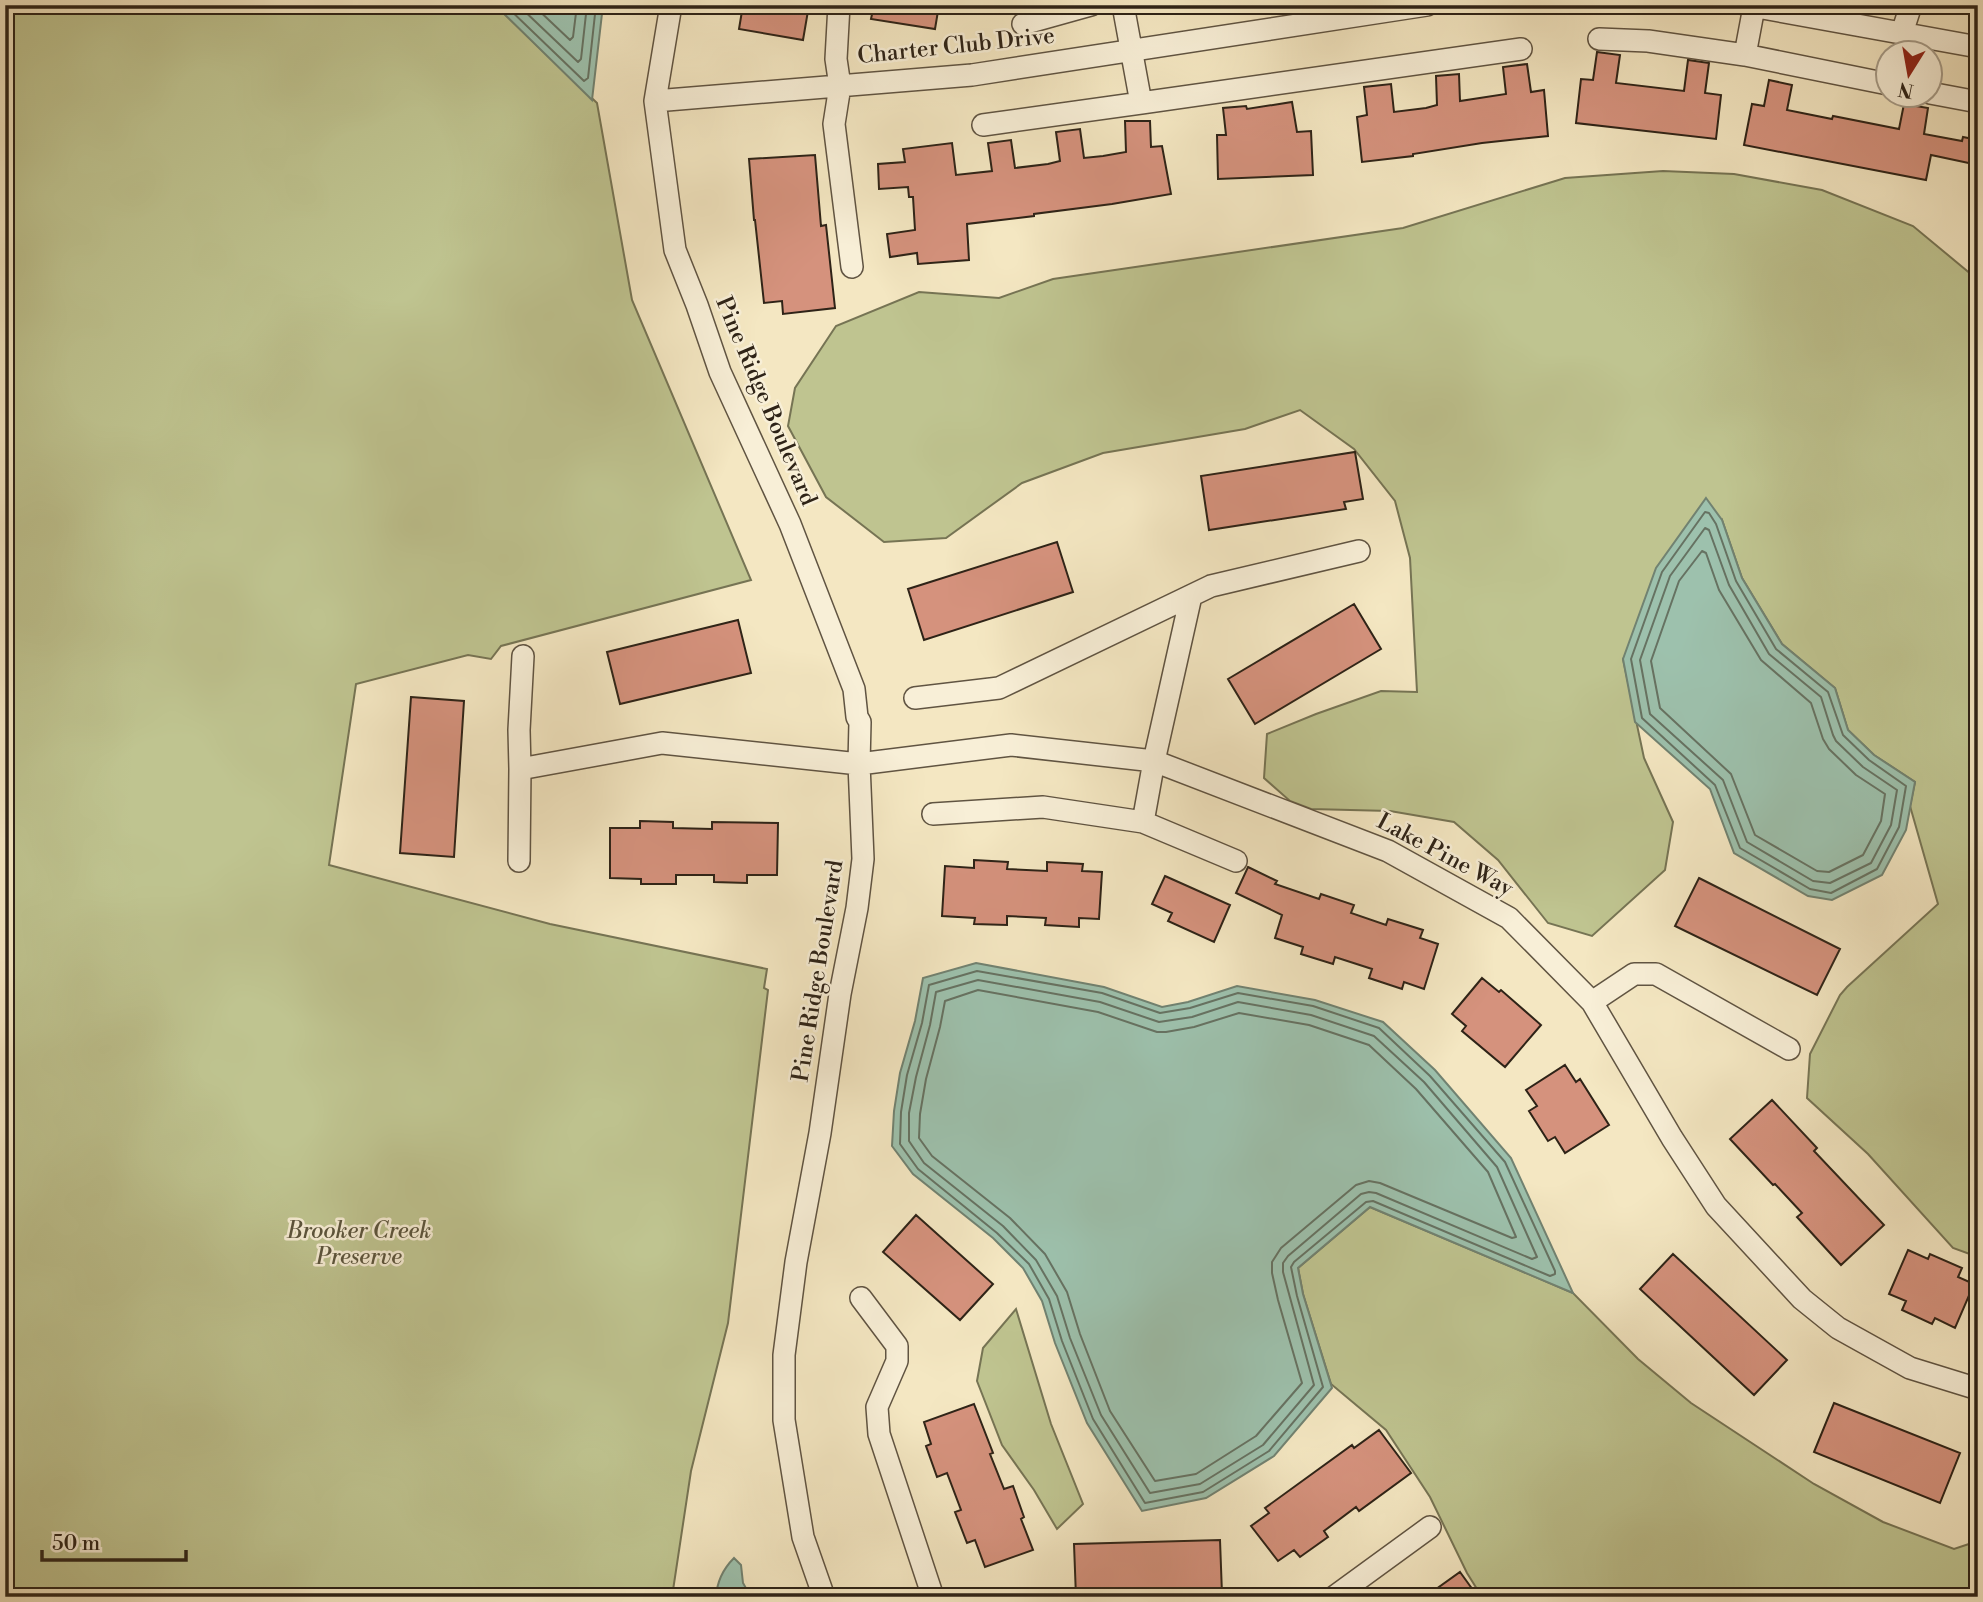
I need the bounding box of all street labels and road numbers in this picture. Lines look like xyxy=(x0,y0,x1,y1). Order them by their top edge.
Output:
street label: Charter Club Drive xyxy=(856,22,1056,70)
street label: Pine Ridge Boulevard xyxy=(709,292,823,510)
street label: Lake Pine Way xyxy=(1372,807,1519,903)
street label: Pine Ridge Boulevard xyxy=(787,858,849,1084)

